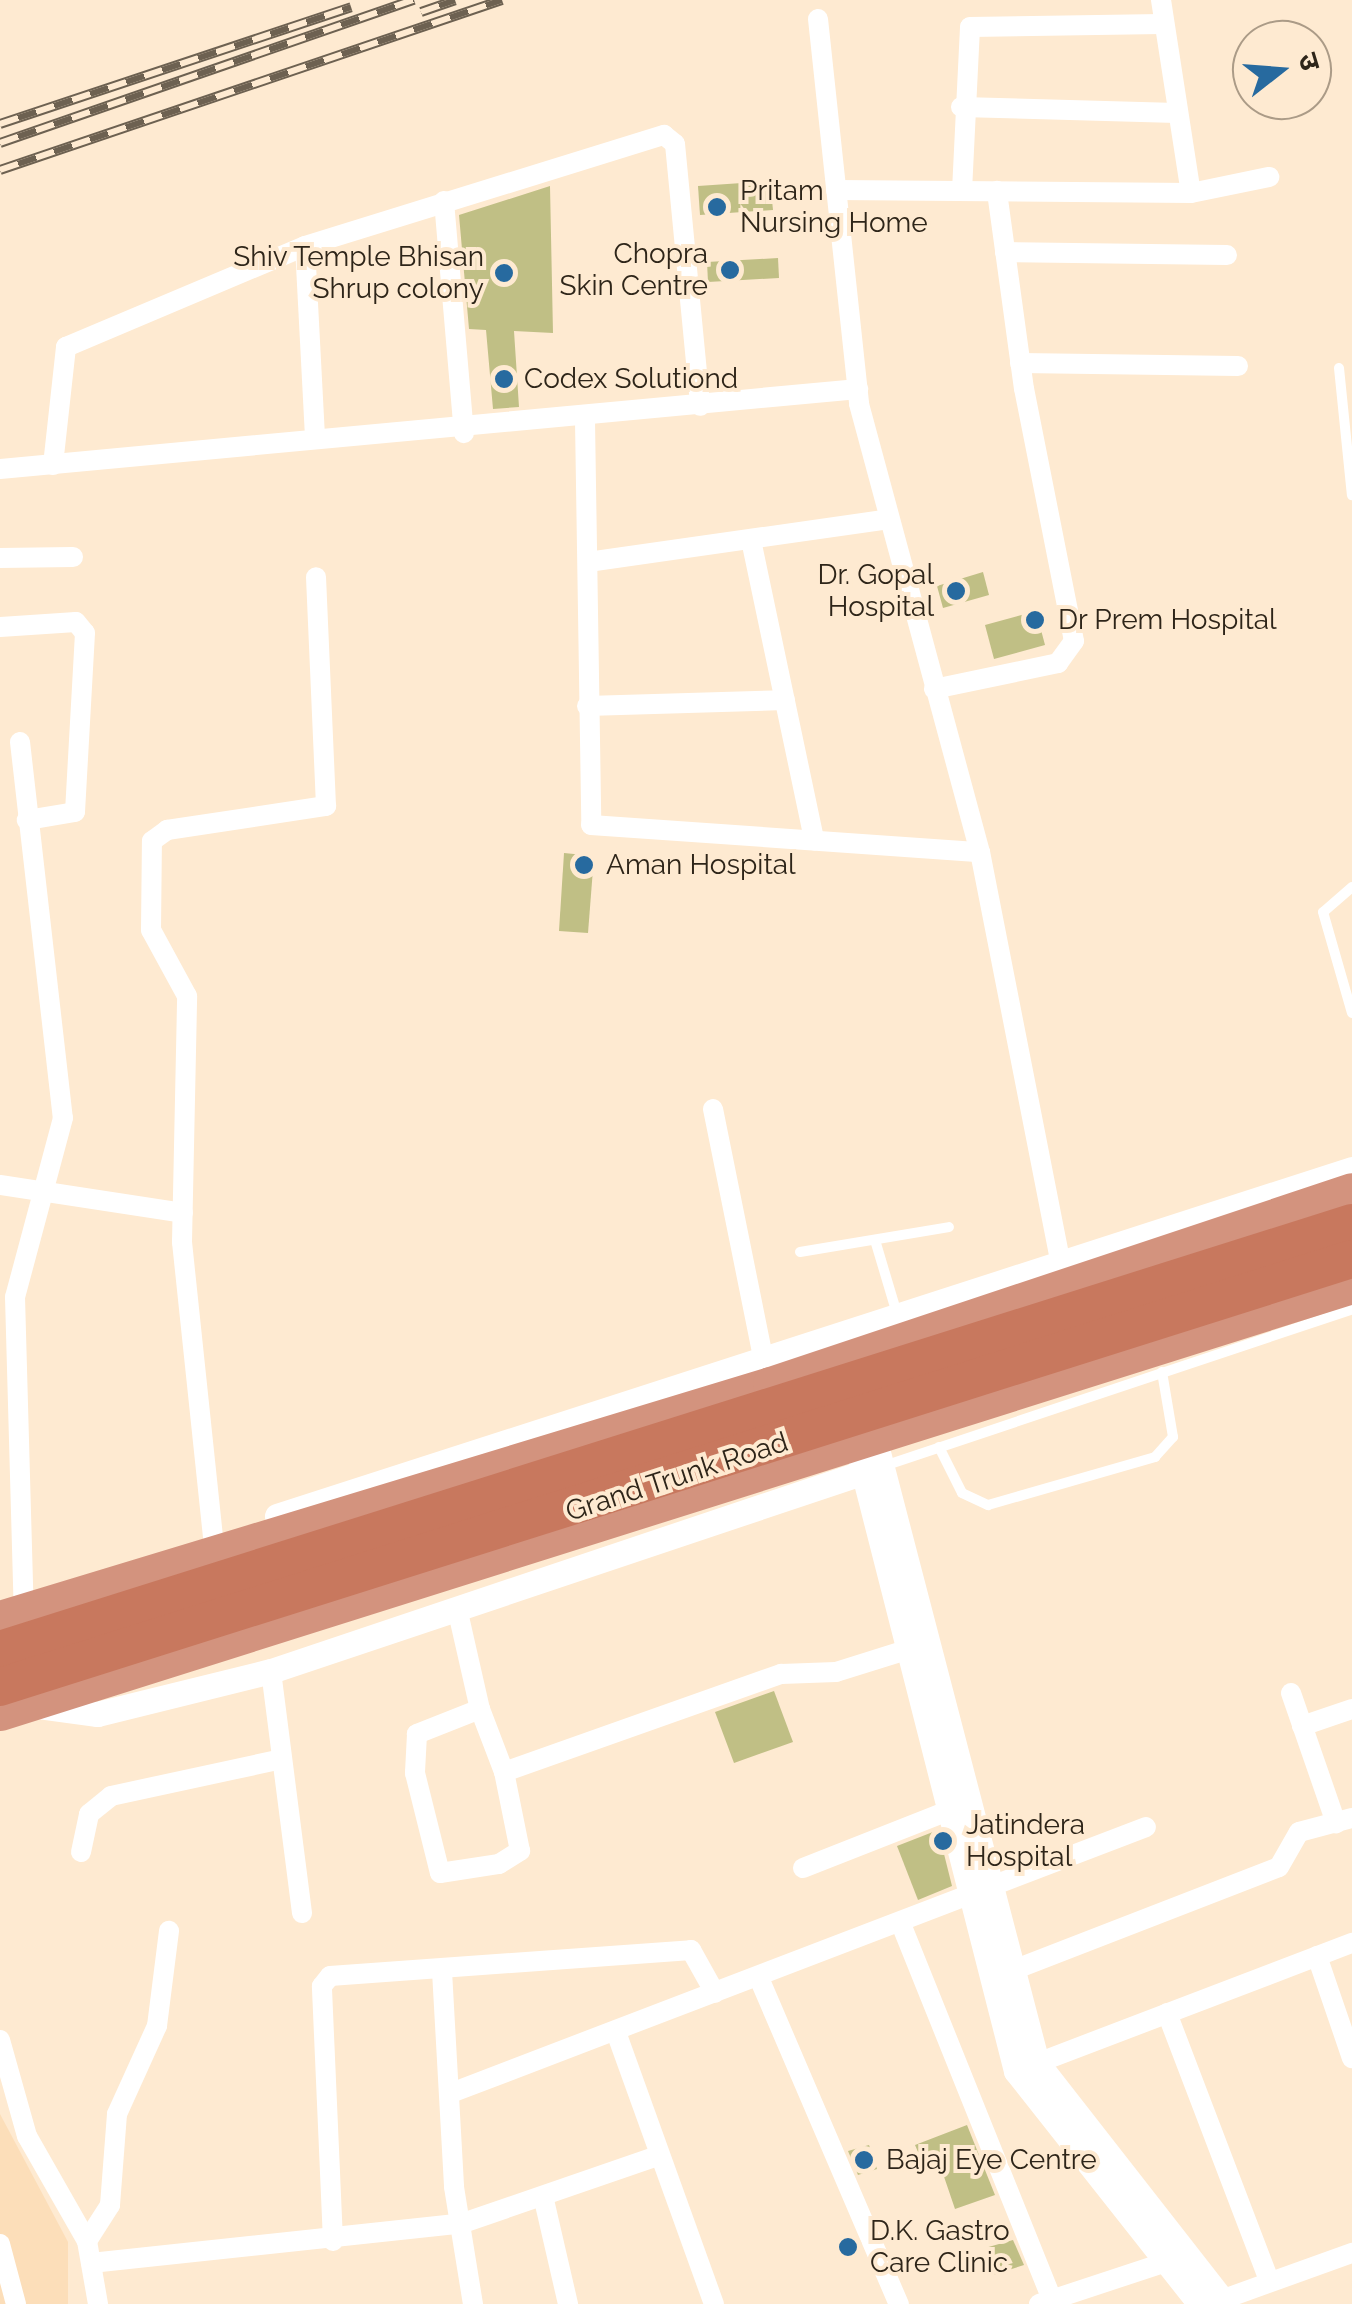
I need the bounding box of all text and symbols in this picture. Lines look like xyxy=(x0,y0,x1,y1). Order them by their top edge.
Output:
north arrow xyxy=(1232,20,1332,120)
text: उ xyxy=(1291,49,1327,74)
place label: Pritam Nursing Home xyxy=(740,174,928,240)
marker: Pritam Nursing Home xyxy=(704,194,730,220)
place label: Chopra Skin Centre xyxy=(560,237,708,303)
place label: Shiv Temple Bhisan Shrup colony xyxy=(232,240,484,306)
marker: Chopra Skin Centre xyxy=(717,257,743,283)
marker: Shiv Temple Bhisan Shrup colony xyxy=(493,262,515,284)
place label: Codex Solutiond xyxy=(524,362,738,396)
marker: Codex Solutiond xyxy=(493,368,515,390)
place label: Dr. Gopal Hospital xyxy=(818,558,934,624)
marker: Dr. Gopal Hospital xyxy=(943,578,969,604)
place label: Dr Prem Hospital xyxy=(1058,603,1277,637)
marker: Dr Prem Hospital xyxy=(1022,607,1048,633)
place label: Aman Hospital xyxy=(606,848,796,882)
marker: Aman Hospital xyxy=(571,852,597,878)
street label: Grand Trunk Road xyxy=(561,1425,793,1529)
place label: Jatindera Hospital xyxy=(966,1808,1085,1874)
marker: Jatindera Hospital xyxy=(930,1828,956,1854)
place label: Bajaj Eye Centre xyxy=(886,2143,1097,2177)
marker: Bajaj Eye Centre xyxy=(851,2147,877,2173)
place label: D.K. Gastro Care Clinic xyxy=(870,2214,1010,2280)
marker: D.K. Gastro Care Clinic xyxy=(835,2234,861,2260)

